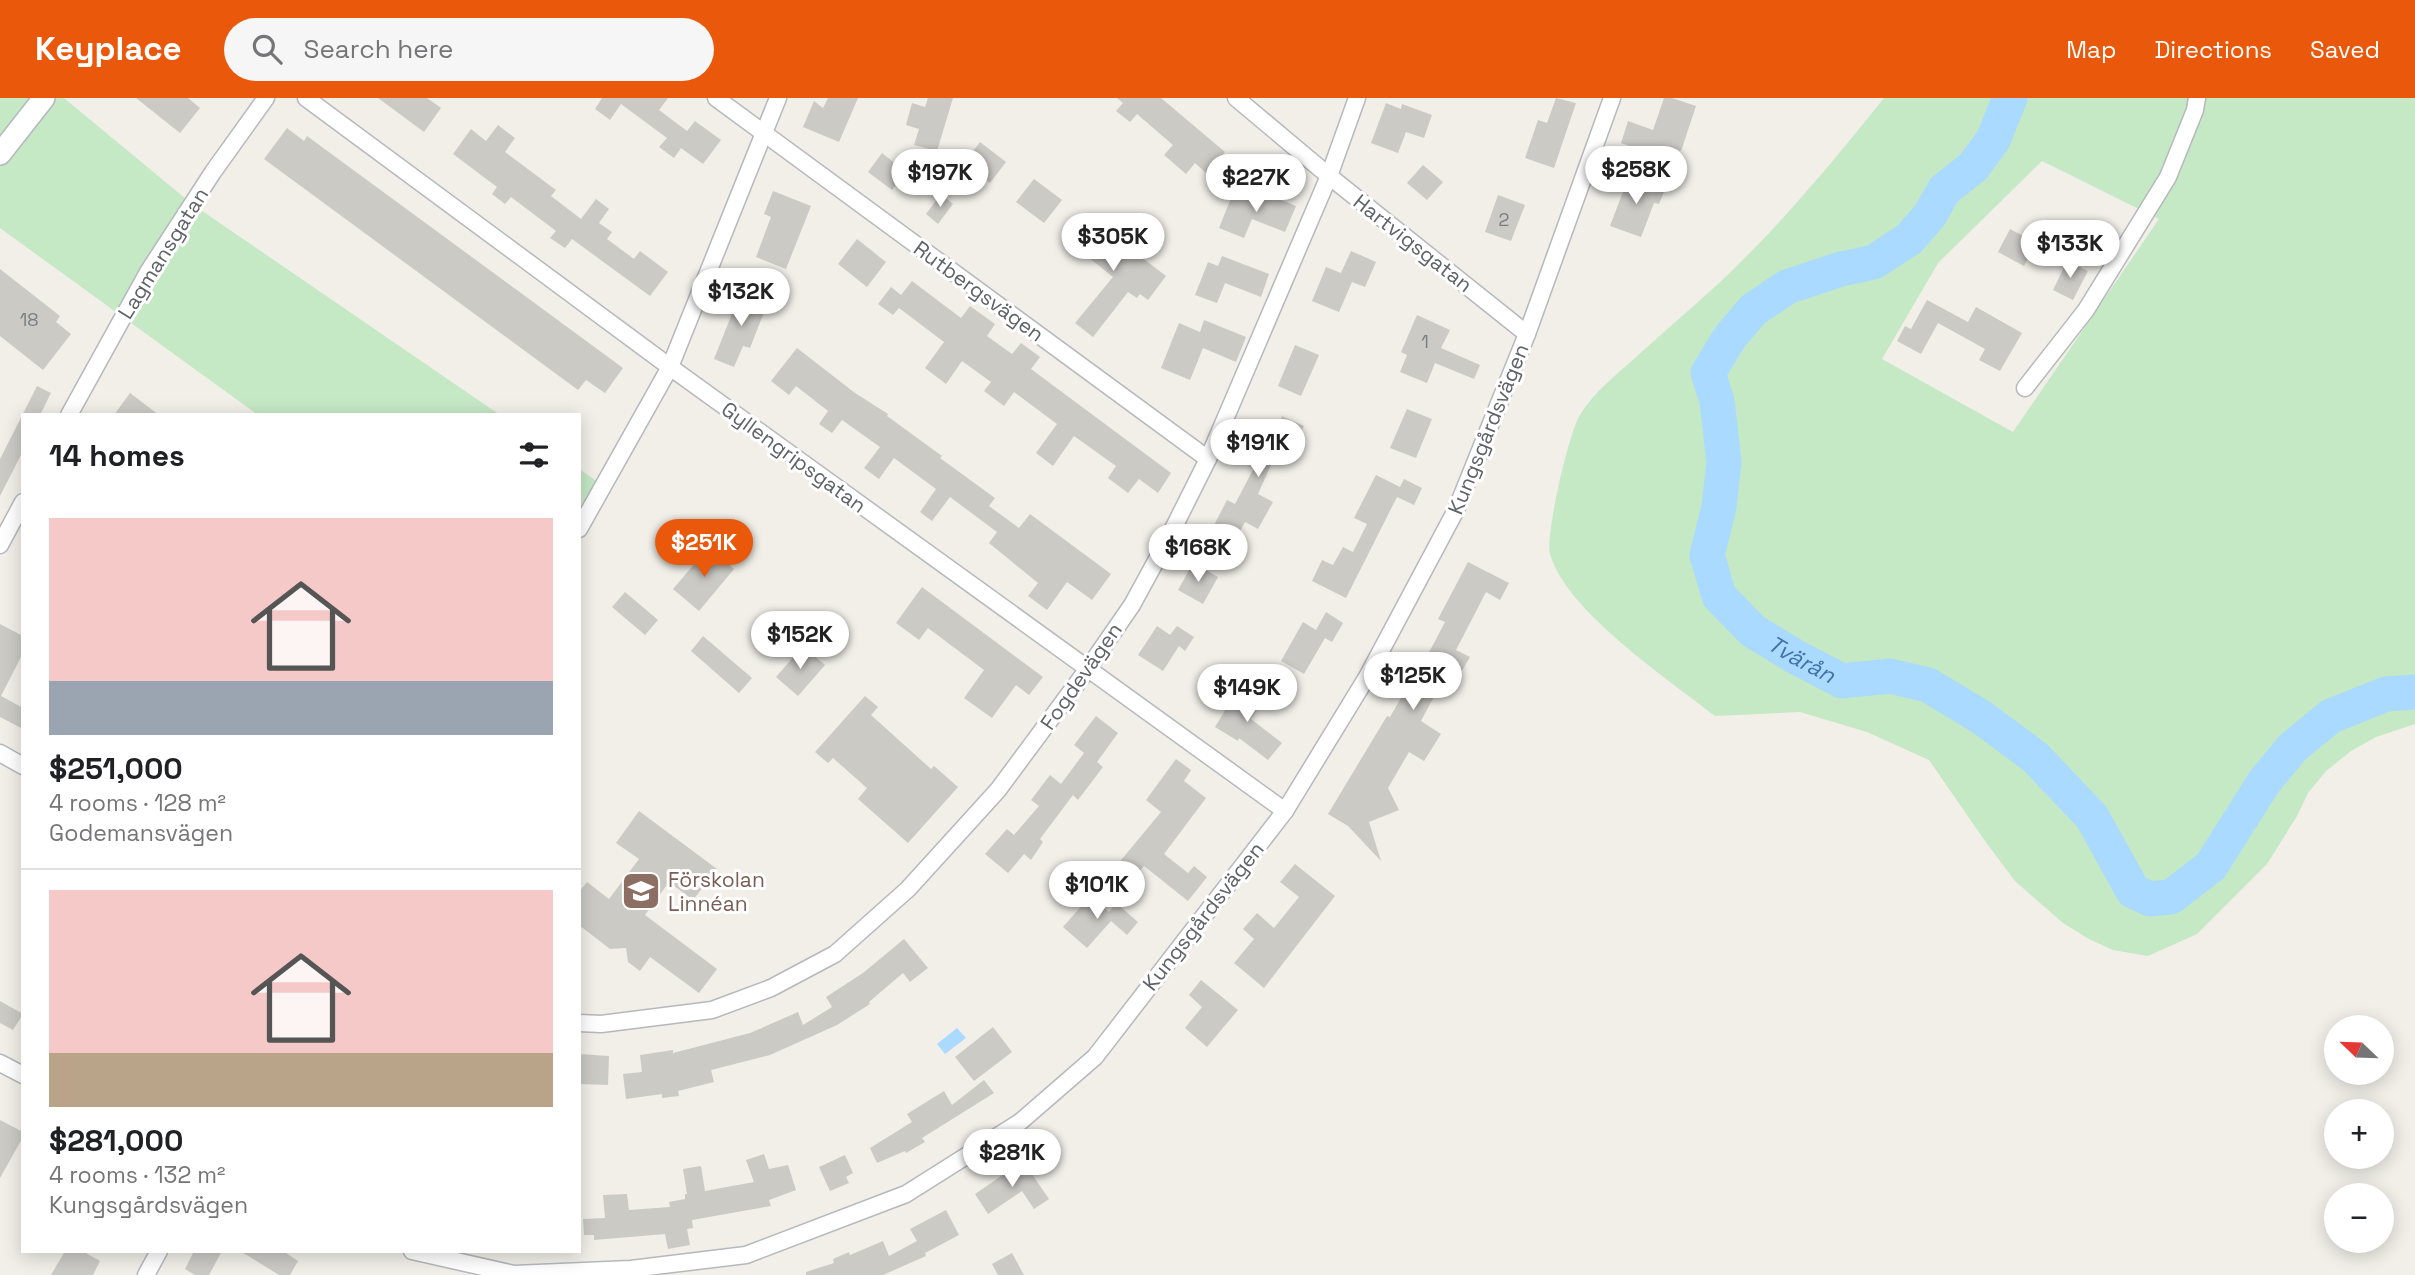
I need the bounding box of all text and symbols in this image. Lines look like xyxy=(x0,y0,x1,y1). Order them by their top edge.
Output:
search box xyxy=(224,18,714,81)
text: Keyplace xyxy=(35,28,182,70)
icon: search xyxy=(248,30,286,68)
text: Search here xyxy=(304,32,453,66)
text: Map xyxy=(2066,34,2116,65)
text: Directions xyxy=(2154,34,2272,65)
text: Saved xyxy=(2310,34,2380,65)
pin: $258K xyxy=(1587,146,1685,206)
pin: $197K xyxy=(891,150,989,209)
text: $258K xyxy=(1601,154,1671,184)
pin: $227K xyxy=(1207,155,1305,214)
text: $197K xyxy=(907,157,973,187)
text: $227K xyxy=(1222,162,1290,192)
street label: Lagmansgatan xyxy=(112,182,214,324)
street label: Hartvigsgatan xyxy=(1348,188,1478,298)
house number: 2 xyxy=(1499,208,1509,231)
pin: $305K xyxy=(1064,214,1162,273)
pin: $133K xyxy=(2021,220,2119,280)
text: $305K xyxy=(1077,221,1149,251)
text: $133K xyxy=(2037,228,2103,258)
street label: Rutbergsvägen xyxy=(908,235,1050,347)
pin: $132K xyxy=(692,268,790,328)
text: $132K xyxy=(708,276,774,306)
house number: 18 xyxy=(20,308,38,331)
house number: 1 xyxy=(1421,330,1429,353)
street label: Kungsgårdsvägen xyxy=(1441,340,1535,518)
street label: Gyllengripsgatan xyxy=(716,395,872,519)
pin: $191K xyxy=(1209,420,1307,479)
text: $191K xyxy=(1226,427,1290,457)
text: 14 homes xyxy=(49,436,185,475)
icon: filters xyxy=(515,436,553,474)
pin: $251K xyxy=(655,519,753,579)
pin: $168K xyxy=(1149,524,1247,584)
text: $251K xyxy=(671,527,737,557)
text: $168K xyxy=(1165,532,1231,562)
icon: home xyxy=(238,563,364,689)
pin: $152K xyxy=(751,612,849,671)
street label: Fogdevägen xyxy=(1034,617,1128,735)
text: $152K xyxy=(767,619,833,649)
water label: Tvärån xyxy=(1762,628,1841,690)
pin: $125K xyxy=(1364,652,1462,712)
text: $125K xyxy=(1380,660,1446,690)
pin: $149K xyxy=(1198,664,1296,724)
text: $149K xyxy=(1213,672,1281,702)
text: $251,000 xyxy=(49,749,183,788)
text: 4 rooms · 128 m² xyxy=(49,788,226,818)
text: Godemansvägen xyxy=(49,818,233,848)
street label: Kungsgårdsvägen xyxy=(1136,836,1270,996)
pin: $101K xyxy=(1048,862,1146,921)
place label: Förskolan Linnéan xyxy=(668,866,765,917)
text: $101K xyxy=(1065,869,1129,899)
school or university icon: Förskolan Linnéan xyxy=(620,870,662,912)
icon: home xyxy=(238,935,364,1061)
north arrow xyxy=(2324,1015,2394,1085)
map controls xyxy=(2324,1015,2394,1253)
button: + xyxy=(2324,1099,2394,1169)
text: $281,000 xyxy=(49,1121,183,1160)
pin: $281K xyxy=(963,1130,1061,1189)
text: $281K xyxy=(979,1137,1045,1167)
text: 4 rooms · 132 m² xyxy=(49,1160,225,1190)
button: − xyxy=(2324,1183,2394,1253)
text: Kungsgårdsvägen xyxy=(49,1190,248,1220)

